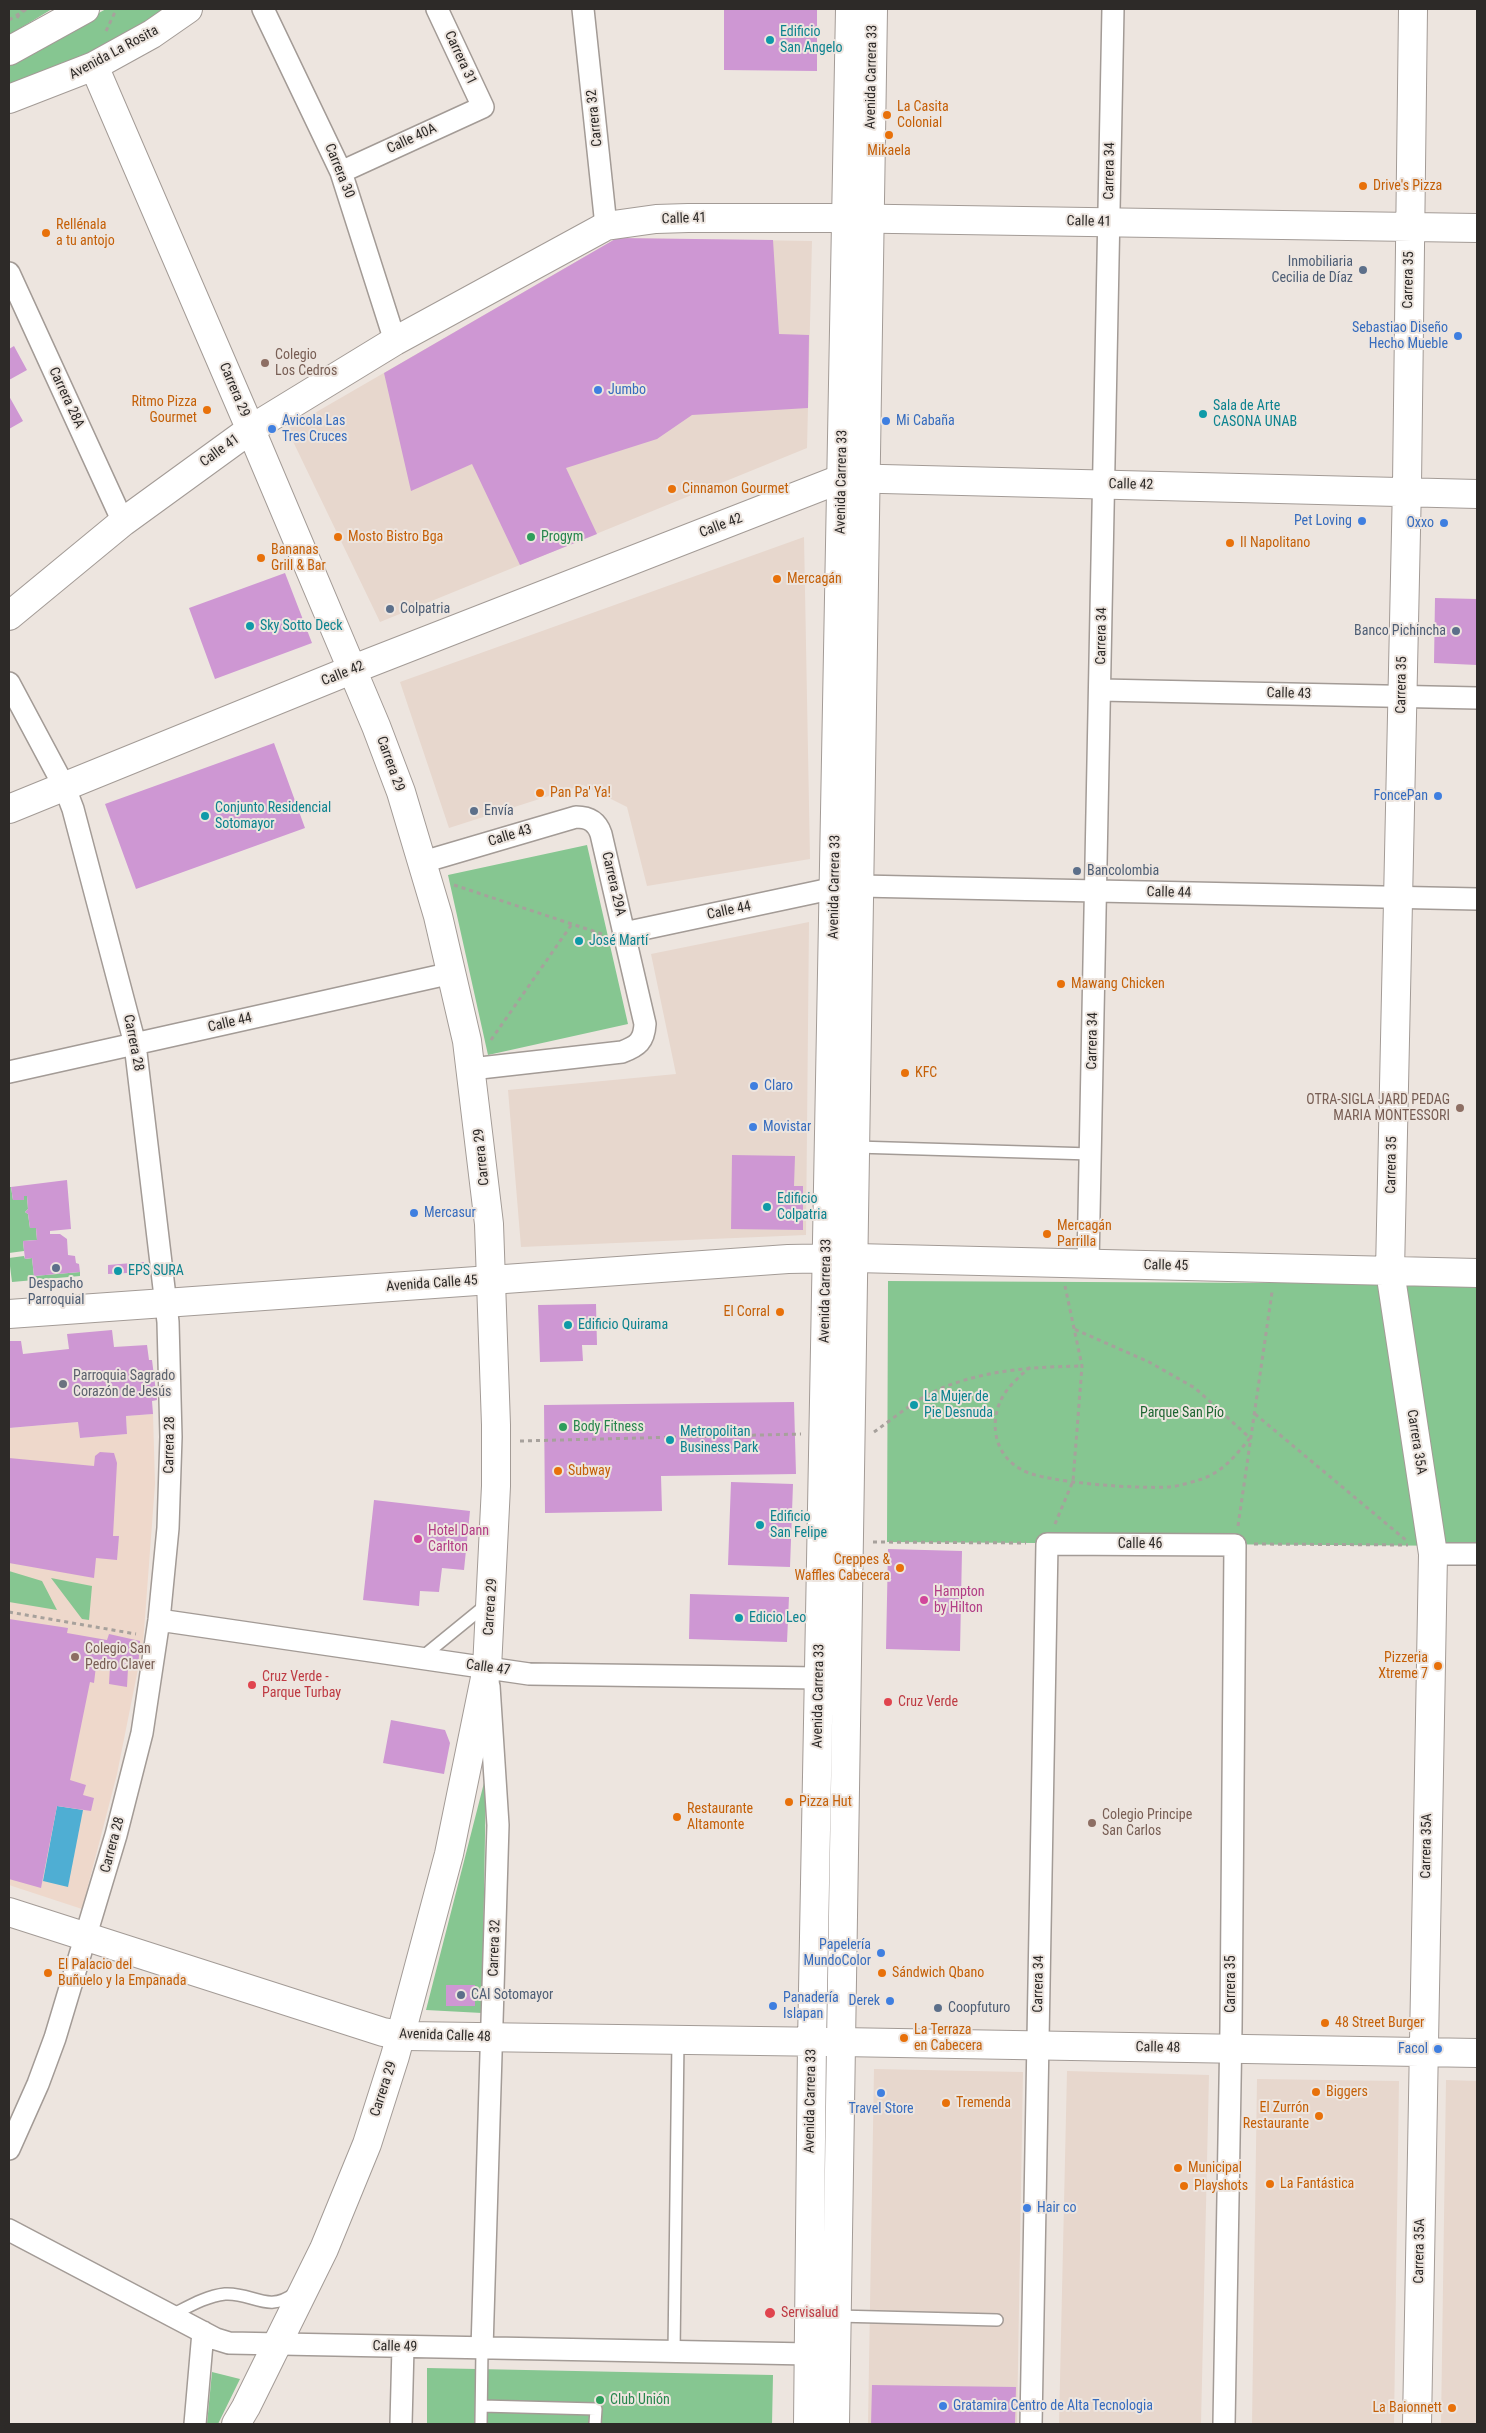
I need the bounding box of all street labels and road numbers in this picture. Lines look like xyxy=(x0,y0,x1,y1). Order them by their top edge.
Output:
street label: Avenida La Rosita xyxy=(67,22,161,84)
street label: Avenida Carrera 33 xyxy=(863,25,881,129)
street label: Carrera 31 xyxy=(440,28,480,88)
street label: Carrera 32 xyxy=(584,89,606,147)
street label: Calle 40A xyxy=(385,120,439,158)
street label: Carrera 30 xyxy=(320,141,358,201)
street label: Carrera 34 xyxy=(1101,142,1119,200)
street label: Calle 41 xyxy=(661,210,707,228)
street label: Calle 41 xyxy=(1067,213,1111,231)
street label: Carrera 35 xyxy=(1400,251,1418,309)
street label: Carrera 29 xyxy=(215,360,253,420)
street label: Carrera 28A xyxy=(45,365,87,431)
street label: Avenida Carrera 33 xyxy=(833,430,851,534)
street label: Calle 41 xyxy=(197,431,243,471)
street label: Calle 42 xyxy=(1109,476,1153,494)
street label: Calle 42 xyxy=(697,510,745,542)
street label: Carrera 34 xyxy=(1093,607,1111,665)
street label: Carrera 35 xyxy=(1393,656,1411,714)
street label: Calle 42 xyxy=(319,658,367,690)
street label: Calle 43 xyxy=(1267,685,1311,703)
street label: Carrera 29 xyxy=(372,734,408,794)
street label: Calle 43 xyxy=(486,821,534,851)
street label: Avenida Carrera 33 xyxy=(826,835,844,939)
street label: Carrera 29A xyxy=(597,850,629,918)
street label: Calle 44 xyxy=(1147,884,1191,902)
street label: Calle 44 xyxy=(705,898,753,924)
street label: Calle 44 xyxy=(206,1010,254,1036)
street label: Carrera 34 xyxy=(1084,1012,1102,1070)
street label: Carrera 28 xyxy=(119,1013,147,1073)
street label: Carrera 29 xyxy=(471,1128,493,1186)
street label: Carrera 35 xyxy=(1383,1136,1401,1194)
street label: Avenida Carrera 33 xyxy=(817,1239,835,1343)
street label: Calle 45 xyxy=(1144,1257,1188,1275)
street label: Avenida Calle 45 xyxy=(386,1272,478,1296)
street label: Carrera 35A xyxy=(1403,1408,1429,1476)
street label: Carrera 28 xyxy=(161,1416,179,1474)
street label: Calle 46 xyxy=(1118,1536,1162,1552)
street label: Carrera 29 xyxy=(481,1578,501,1636)
street label: Avenida Carrera 33 xyxy=(810,1644,828,1748)
street label: Calle 47 xyxy=(465,1657,511,1679)
street label: Carrera 35A xyxy=(1418,1813,1436,1879)
street label: Carrera 28 xyxy=(97,1815,129,1875)
street label: Carrera 32 xyxy=(486,1919,504,1977)
street label: Carrera 34 xyxy=(1030,1955,1048,2013)
street label: Carrera 35 xyxy=(1223,1955,1239,2013)
street label: Avenida Calle 48 xyxy=(399,2026,491,2046)
street label: Calle 48 xyxy=(1136,2039,1180,2057)
street label: Avenida Carrera 33 xyxy=(802,2049,820,2153)
street label: Carrera 29 xyxy=(367,2059,401,2119)
street label: Carrera 35A xyxy=(1411,2218,1429,2284)
street label: Calle 49 xyxy=(373,2338,417,2356)

